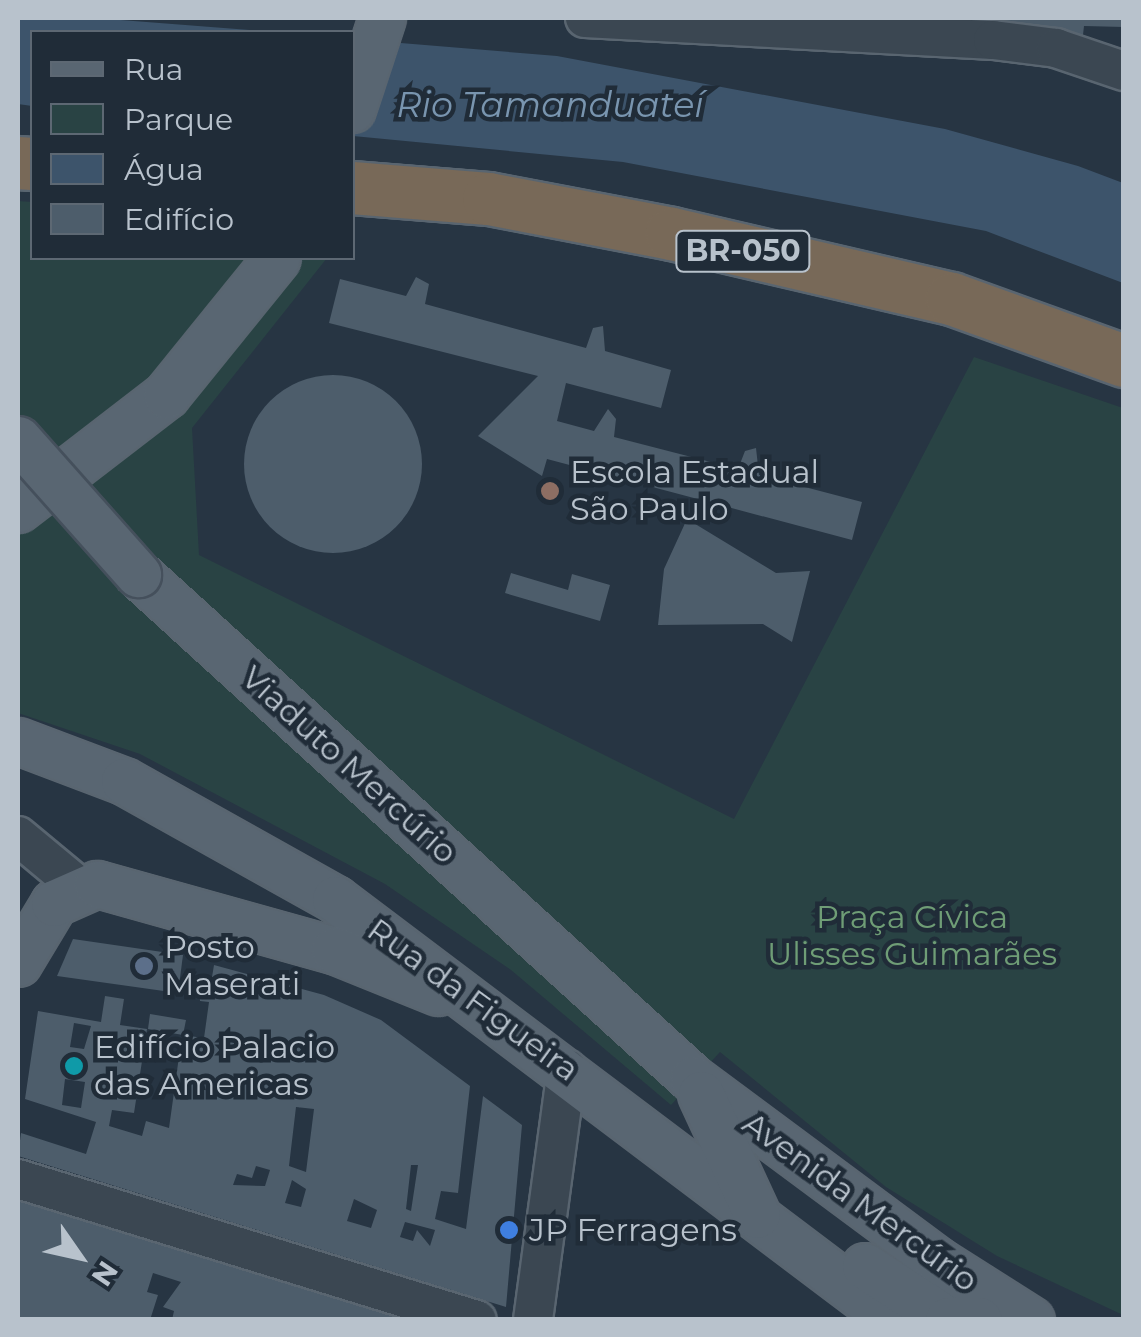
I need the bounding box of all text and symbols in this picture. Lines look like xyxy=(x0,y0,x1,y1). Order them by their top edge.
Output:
legend xyxy=(30,30,355,260)
text: Rua xyxy=(124,51,184,88)
water label: Rio Tamanduateí xyxy=(396,84,704,126)
text: Parque xyxy=(124,101,233,138)
text: Água xyxy=(124,151,204,188)
text: Edifício xyxy=(124,201,234,238)
road number: BR-050 xyxy=(673,226,813,276)
place label: Escola Estadual São Paulo xyxy=(570,454,819,529)
marker: Escola Estadual São Paulo xyxy=(539,480,561,502)
street label: Viaduto Mercúrio xyxy=(233,658,465,872)
park label: Praça Cívica Ulisses Guimarães xyxy=(767,899,1057,974)
street label: Rua da Figueira xyxy=(360,911,586,1089)
place label: Posto Maserati xyxy=(164,929,300,1004)
marker: Posto Maserati xyxy=(133,955,155,977)
place label: Edifício Palacio das Americas xyxy=(94,1029,335,1104)
marker: Edifício Palacio das Americas xyxy=(63,1055,85,1077)
street label: Avenida Mercúrio xyxy=(735,1104,985,1300)
north arrow xyxy=(30,1207,130,1307)
place label: JP Ferragens xyxy=(529,1211,737,1249)
marker: JP Ferragens xyxy=(498,1219,520,1241)
text: N xyxy=(84,1255,125,1293)

